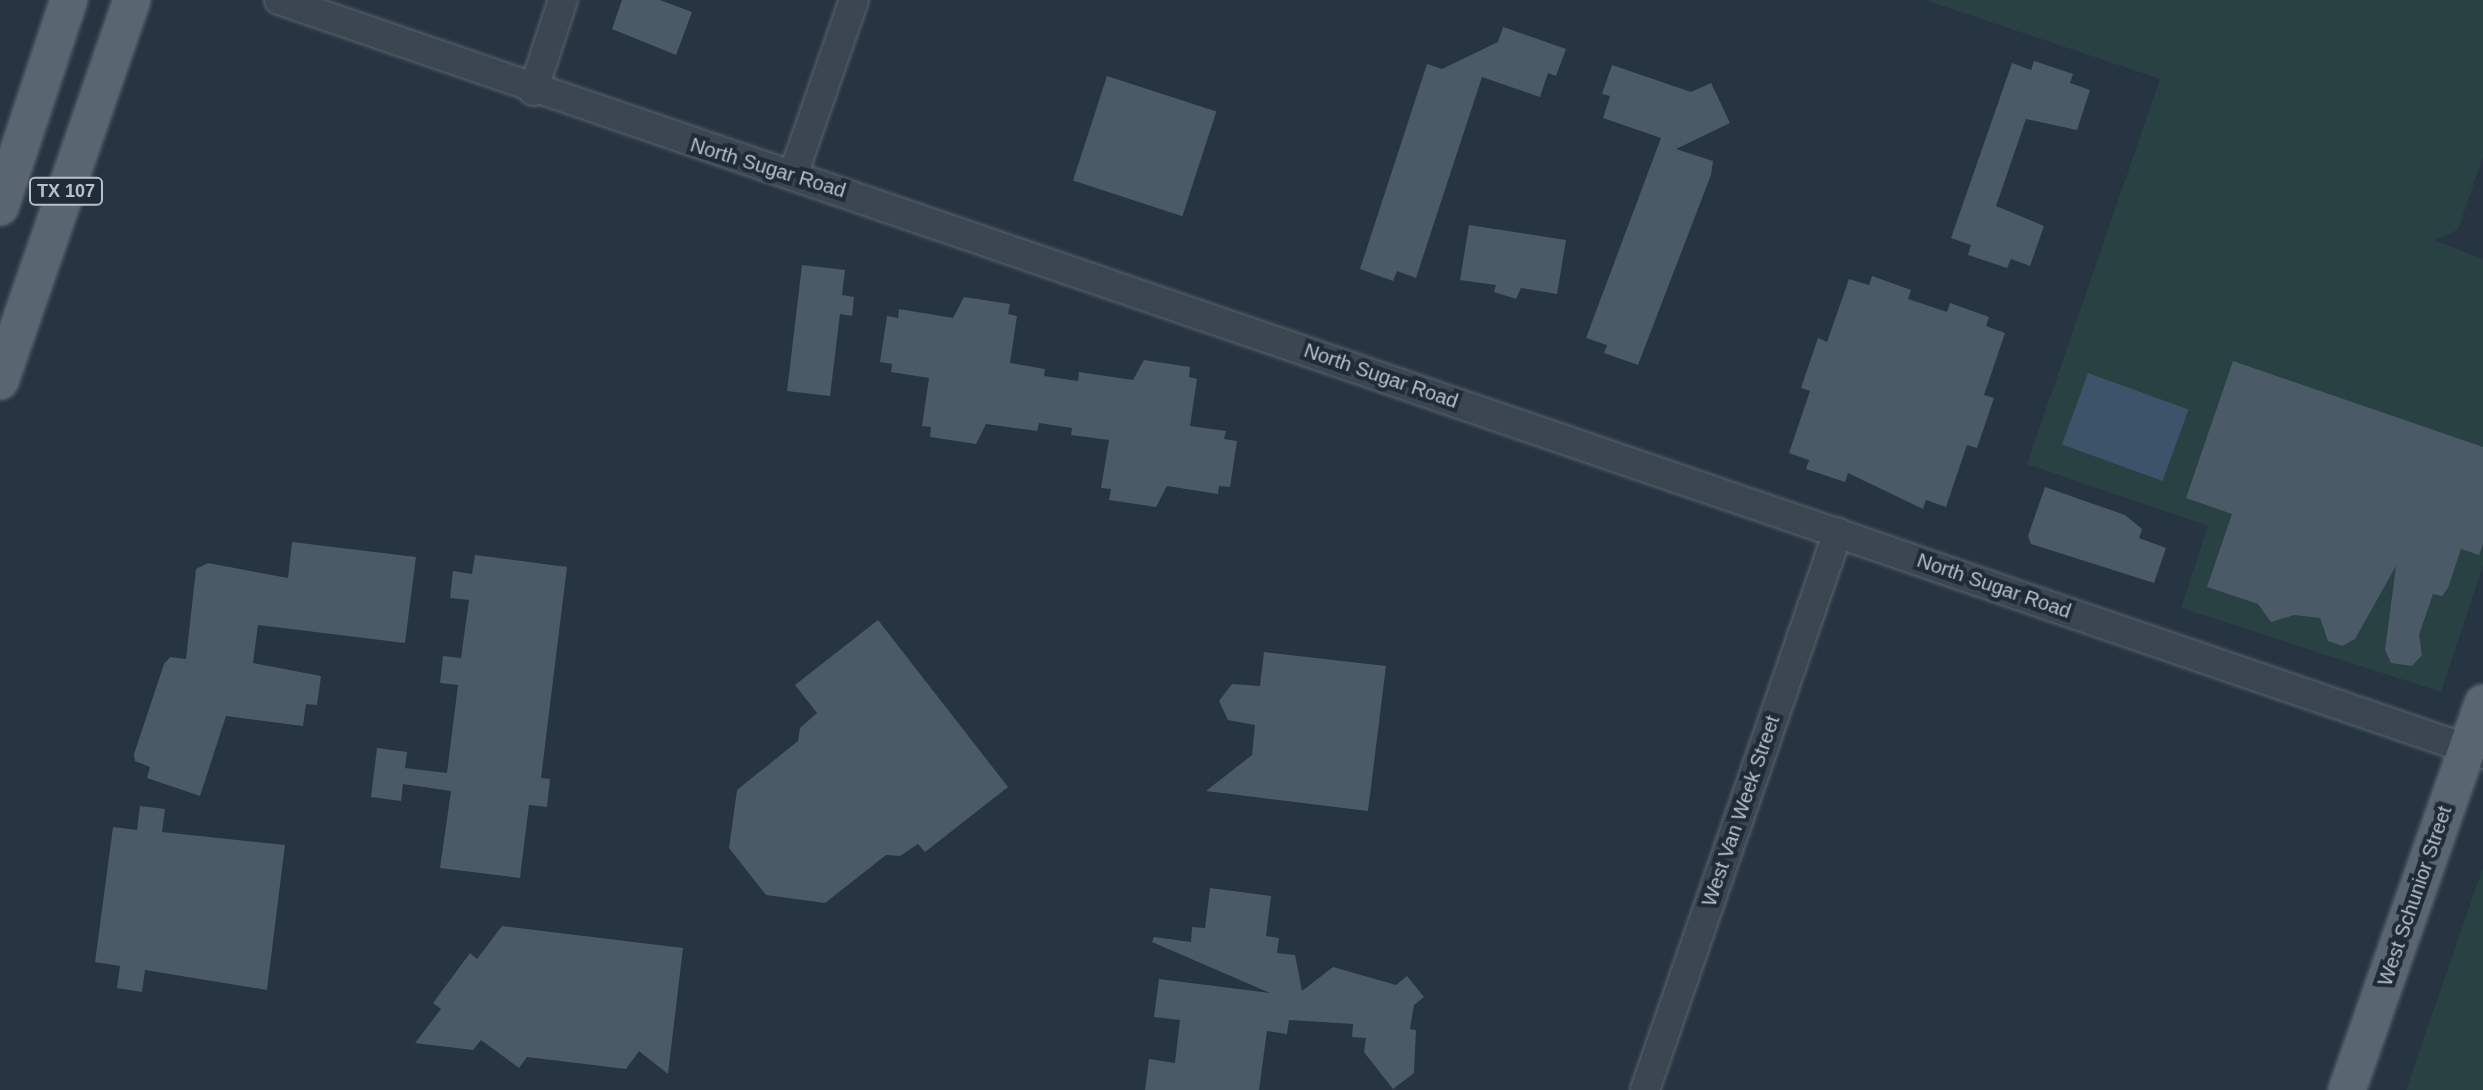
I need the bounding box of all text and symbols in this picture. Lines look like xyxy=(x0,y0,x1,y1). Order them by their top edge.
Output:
street label: North Sugar Road xyxy=(687,133,849,203)
road number: TX 107 xyxy=(28,177,104,205)
street label: North Sugar Road xyxy=(1301,338,1461,414)
street label: North Sugar Road xyxy=(1914,548,2074,624)
street label: West Van Week Street xyxy=(1697,712,1785,910)
street label: West Schunior Street xyxy=(2373,803,2457,989)

